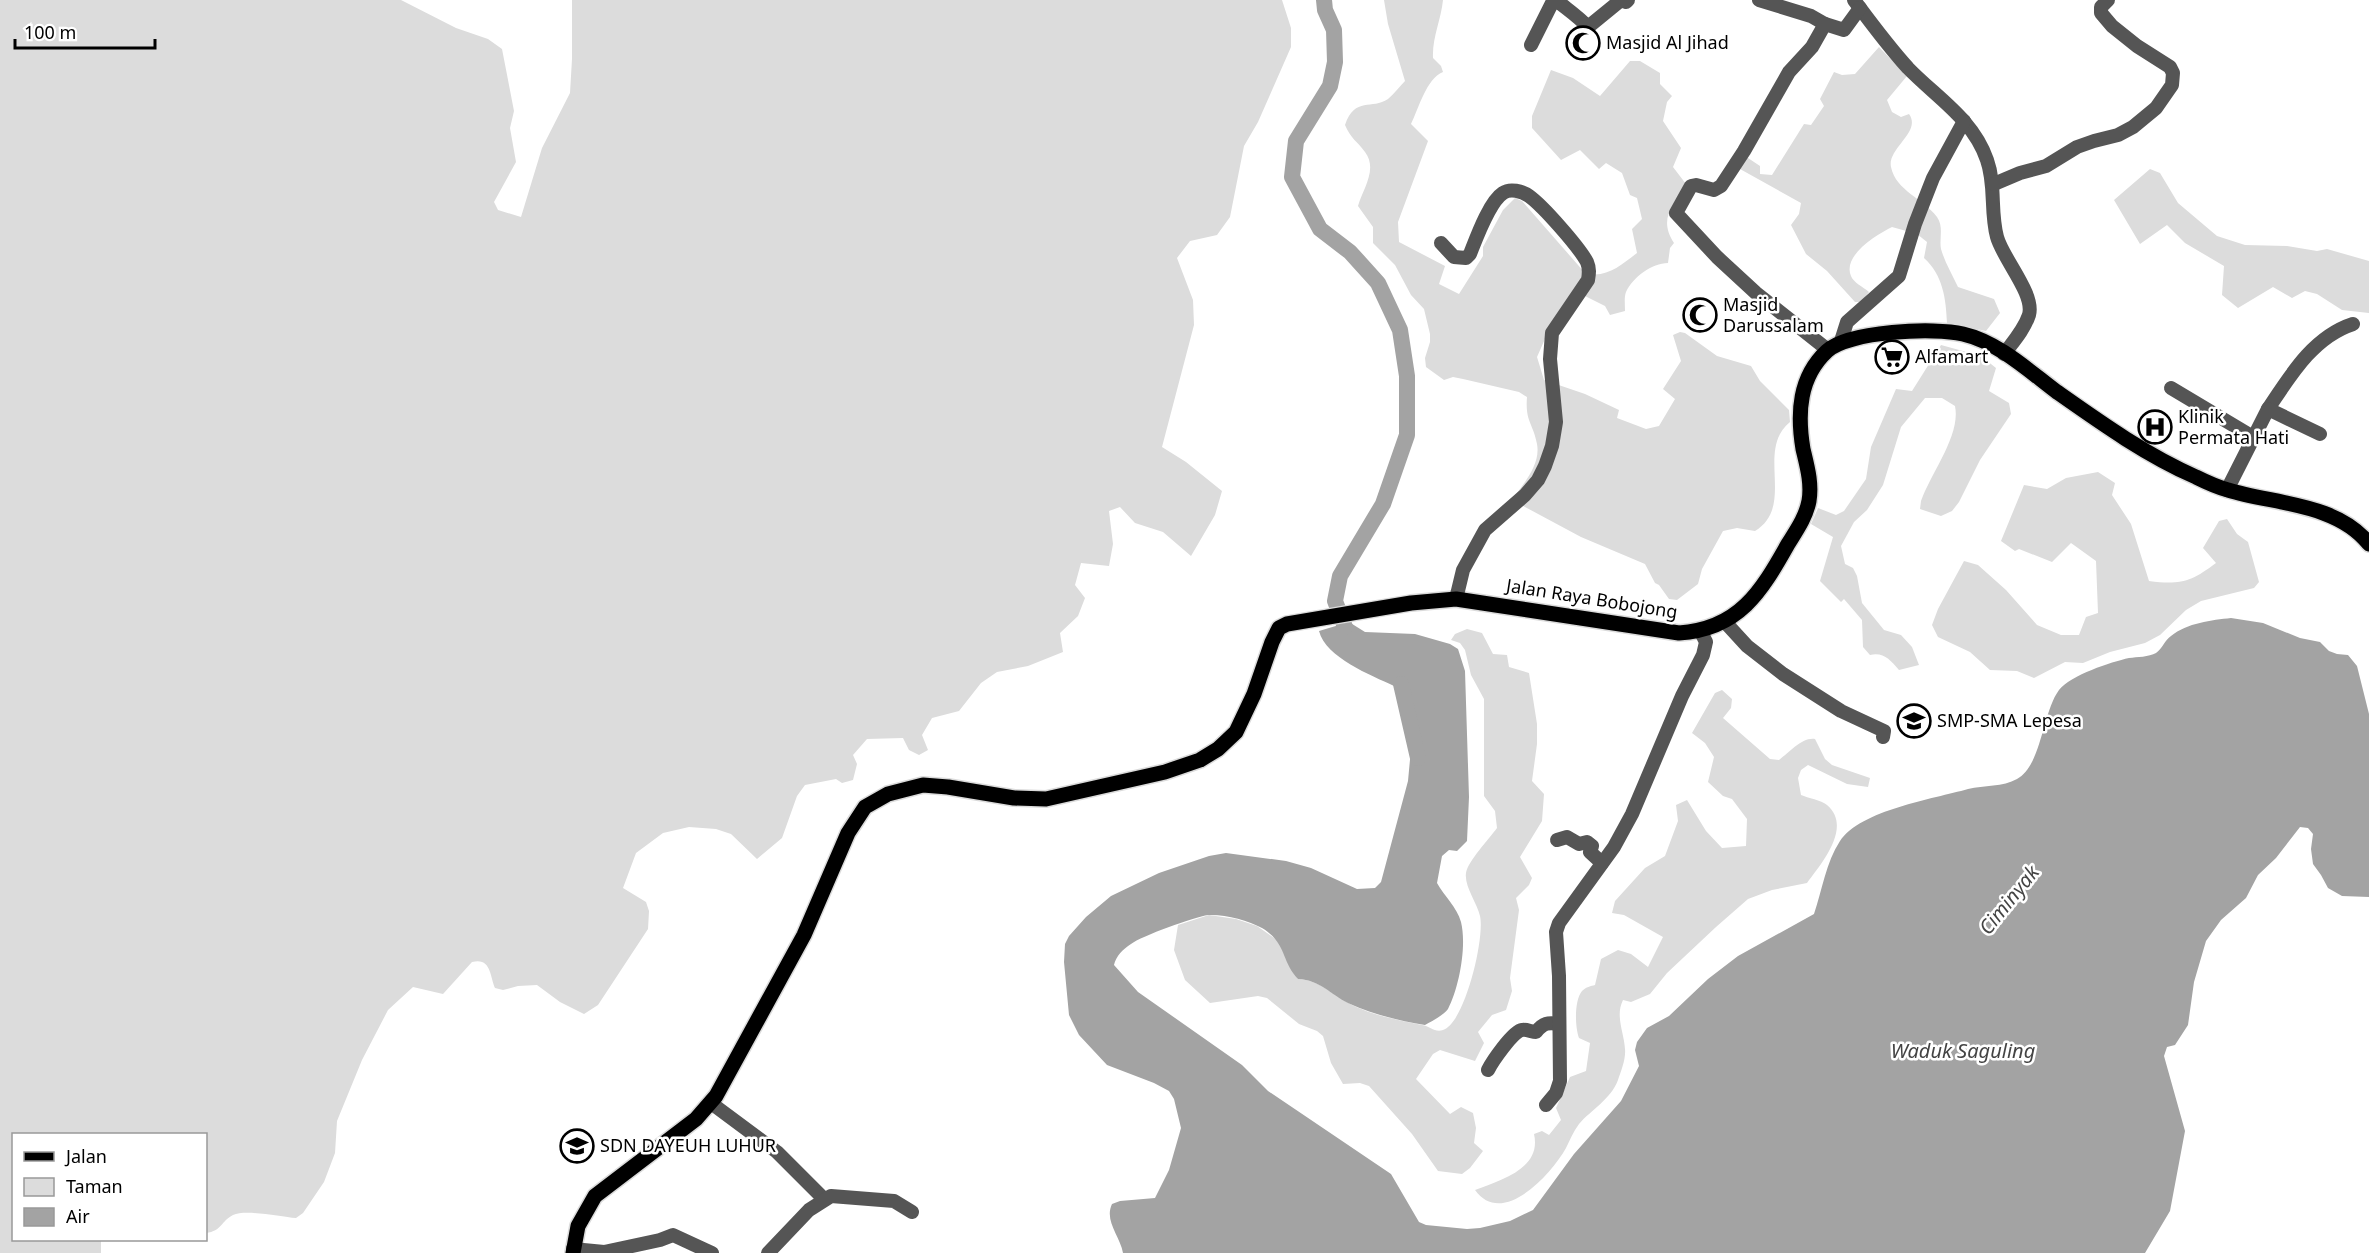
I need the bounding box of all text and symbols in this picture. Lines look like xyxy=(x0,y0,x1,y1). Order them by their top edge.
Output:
scale bar xyxy=(15,12,154,50)
text: 100 m xyxy=(24,20,76,44)
mosque icon: Masjid Al Jihad xyxy=(1565,25,1601,61)
place label: Masjid Al Jihad xyxy=(1606,30,1729,54)
place label: Masjid Darussalam xyxy=(1723,292,1824,337)
mosque icon: Masjid Darussalam xyxy=(1682,297,1718,333)
supermarket icon: Alfamart xyxy=(1874,339,1910,375)
place label: Alfamart xyxy=(1915,344,1989,368)
place label: Klinik Permata Hati xyxy=(2178,404,2289,449)
hospital icon: Klinik Permata Hati xyxy=(2137,409,2173,445)
street label: Jalan Raya Bobojong xyxy=(1503,572,1680,623)
school or university icon: SMP-SMA Lepesa xyxy=(1896,703,1932,739)
place label: SMP-SMA Lepesa xyxy=(1937,708,2082,732)
water label: Ciminyak xyxy=(1972,859,2046,940)
water label: Waduk Saguling xyxy=(1891,1037,2036,1064)
school or university icon: SDN DAYEUH LUHUR xyxy=(559,1128,595,1164)
legend xyxy=(12,1133,207,1241)
place label: SDN DAYEUH LUHUR xyxy=(600,1133,776,1157)
text: Jalan xyxy=(64,1144,107,1168)
text: Taman xyxy=(66,1174,123,1198)
text: Air xyxy=(66,1204,90,1228)

